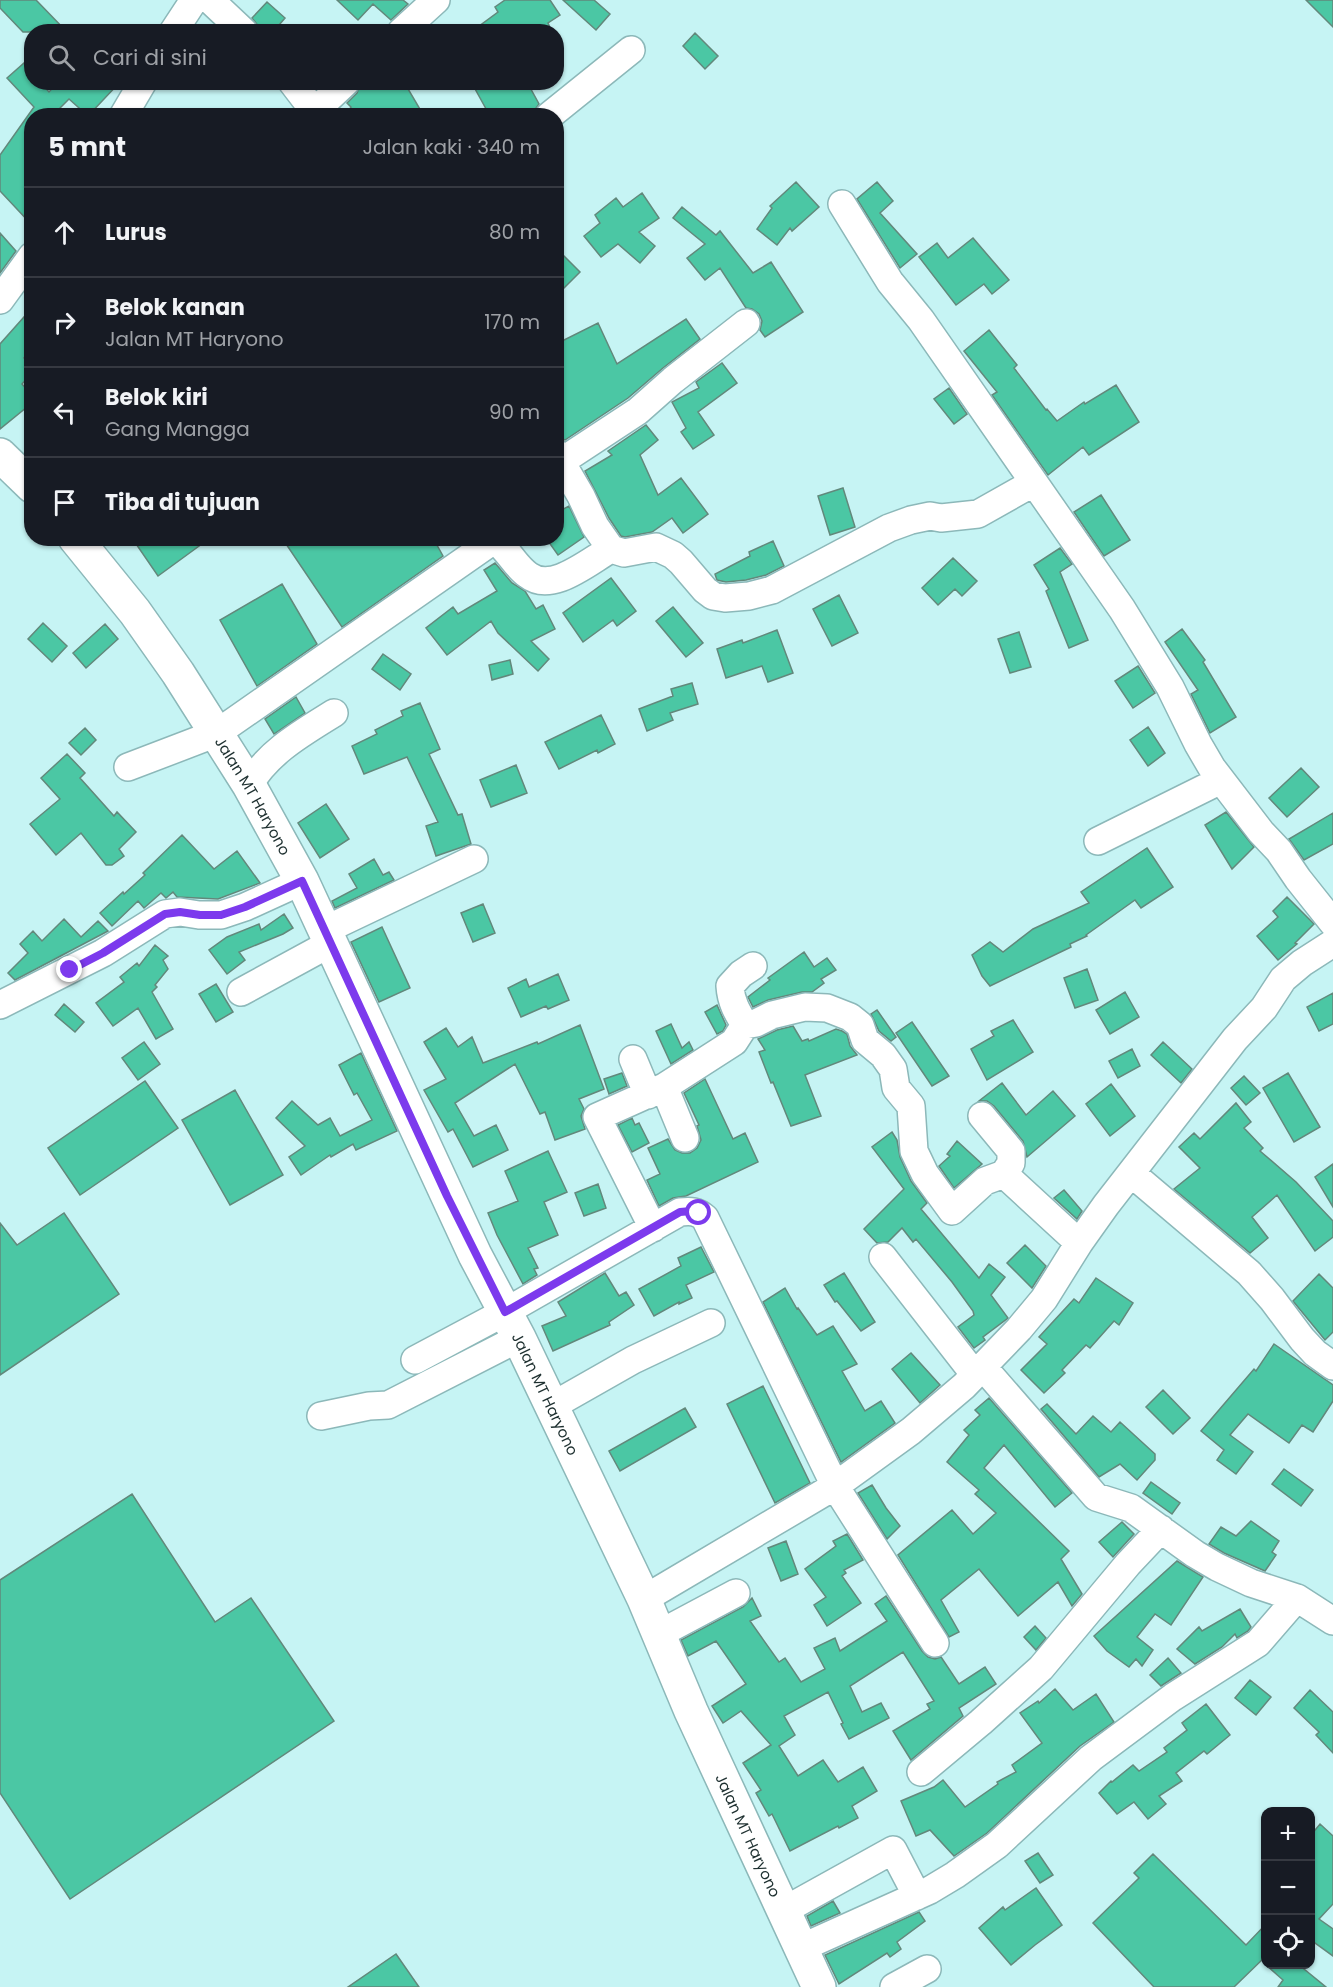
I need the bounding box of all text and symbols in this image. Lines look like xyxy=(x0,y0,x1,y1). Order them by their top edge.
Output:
search box xyxy=(24,24,564,90)
icon: search xyxy=(45,41,78,74)
text: Cari di sini xyxy=(93,42,207,73)
text: 5 mnt xyxy=(48,129,126,165)
text: Jalan kaki · 340 m xyxy=(362,133,540,161)
icon: ahead xyxy=(48,216,81,249)
text: Lurus xyxy=(105,217,167,248)
text: 80 m xyxy=(489,218,540,246)
text: Belok kanan xyxy=(105,292,245,323)
icon: right xyxy=(48,306,81,339)
text: 170 m xyxy=(484,308,540,336)
text: Jalan MT Haryono xyxy=(105,325,284,353)
text: Belok kiri xyxy=(105,382,208,413)
icon: left xyxy=(48,396,81,429)
text: 90 m xyxy=(489,398,540,426)
text: Gang Mangga xyxy=(105,415,250,443)
icon: arrive xyxy=(48,486,81,519)
text: Tiba di tujuan xyxy=(105,487,260,518)
street label: Jalan MT Haryono xyxy=(210,732,296,859)
route end xyxy=(56,956,82,982)
route start xyxy=(685,1199,711,1225)
street label: Jalan MT Haryono xyxy=(507,1328,584,1459)
street label: Jalan MT Haryono xyxy=(711,1770,786,1900)
map controls xyxy=(1261,1807,1315,1969)
button: + xyxy=(1261,1807,1315,1861)
button: − xyxy=(1261,1861,1315,1915)
button: locate xyxy=(1261,1915,1315,1969)

